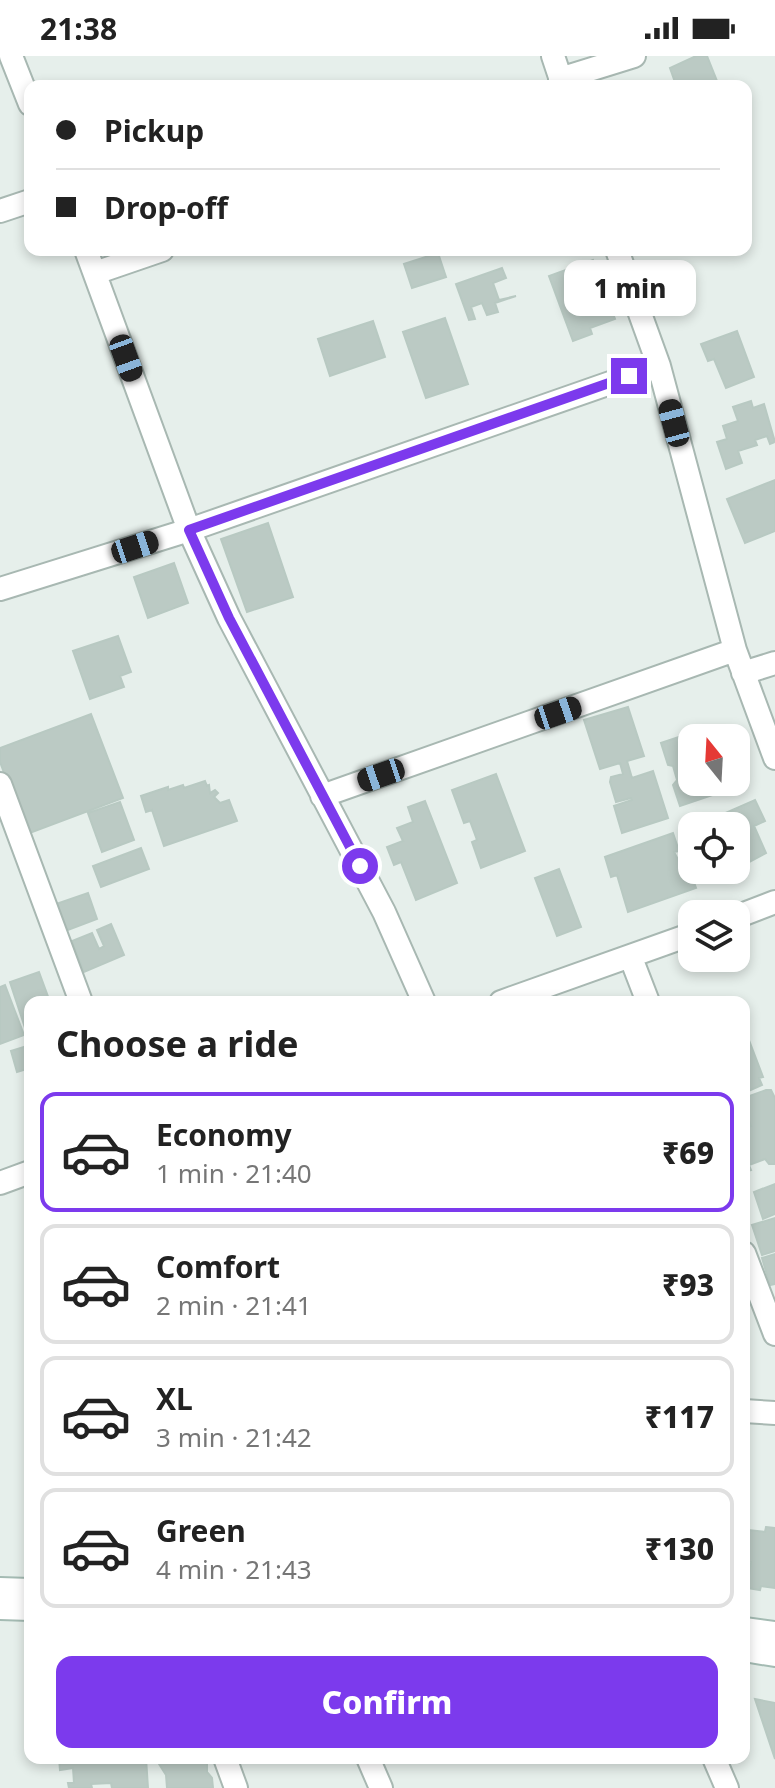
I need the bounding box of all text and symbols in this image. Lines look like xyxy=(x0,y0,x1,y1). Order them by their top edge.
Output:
text: 21:38 xyxy=(40,8,117,49)
text: Pickup xyxy=(104,110,204,151)
text: Drop-off xyxy=(104,187,228,228)
callout: 1 min xyxy=(563,260,695,316)
text: 1 min xyxy=(594,270,666,306)
car xyxy=(107,331,145,385)
route end xyxy=(611,358,647,394)
car xyxy=(656,397,692,449)
car xyxy=(108,528,162,566)
car xyxy=(531,694,585,732)
north arrow xyxy=(678,724,750,796)
map controls xyxy=(678,724,750,972)
car xyxy=(354,756,408,794)
button: locate xyxy=(678,812,750,884)
route start xyxy=(342,848,378,884)
button: layers xyxy=(678,900,750,972)
text: Choose a ride xyxy=(56,1019,298,1068)
text: Economy xyxy=(156,1114,292,1155)
icon: car xyxy=(60,1116,132,1188)
text: ₹69 xyxy=(662,1132,714,1173)
text: 1 min · 21:40 xyxy=(156,1155,312,1191)
text: Comfort xyxy=(156,1246,280,1287)
icon: car xyxy=(60,1248,132,1320)
text: ₹93 xyxy=(662,1264,714,1305)
text: 2 min · 21:41 xyxy=(156,1287,312,1323)
text: XL xyxy=(156,1378,193,1419)
icon: car xyxy=(60,1380,132,1452)
text: ₹117 xyxy=(645,1396,714,1437)
text: 3 min · 21:42 xyxy=(156,1419,312,1455)
text: Green xyxy=(156,1510,246,1551)
icon: car xyxy=(60,1512,132,1584)
text: ₹130 xyxy=(645,1528,714,1569)
text: 4 min · 21:43 xyxy=(156,1551,312,1587)
button: Confirm xyxy=(56,1656,718,1748)

